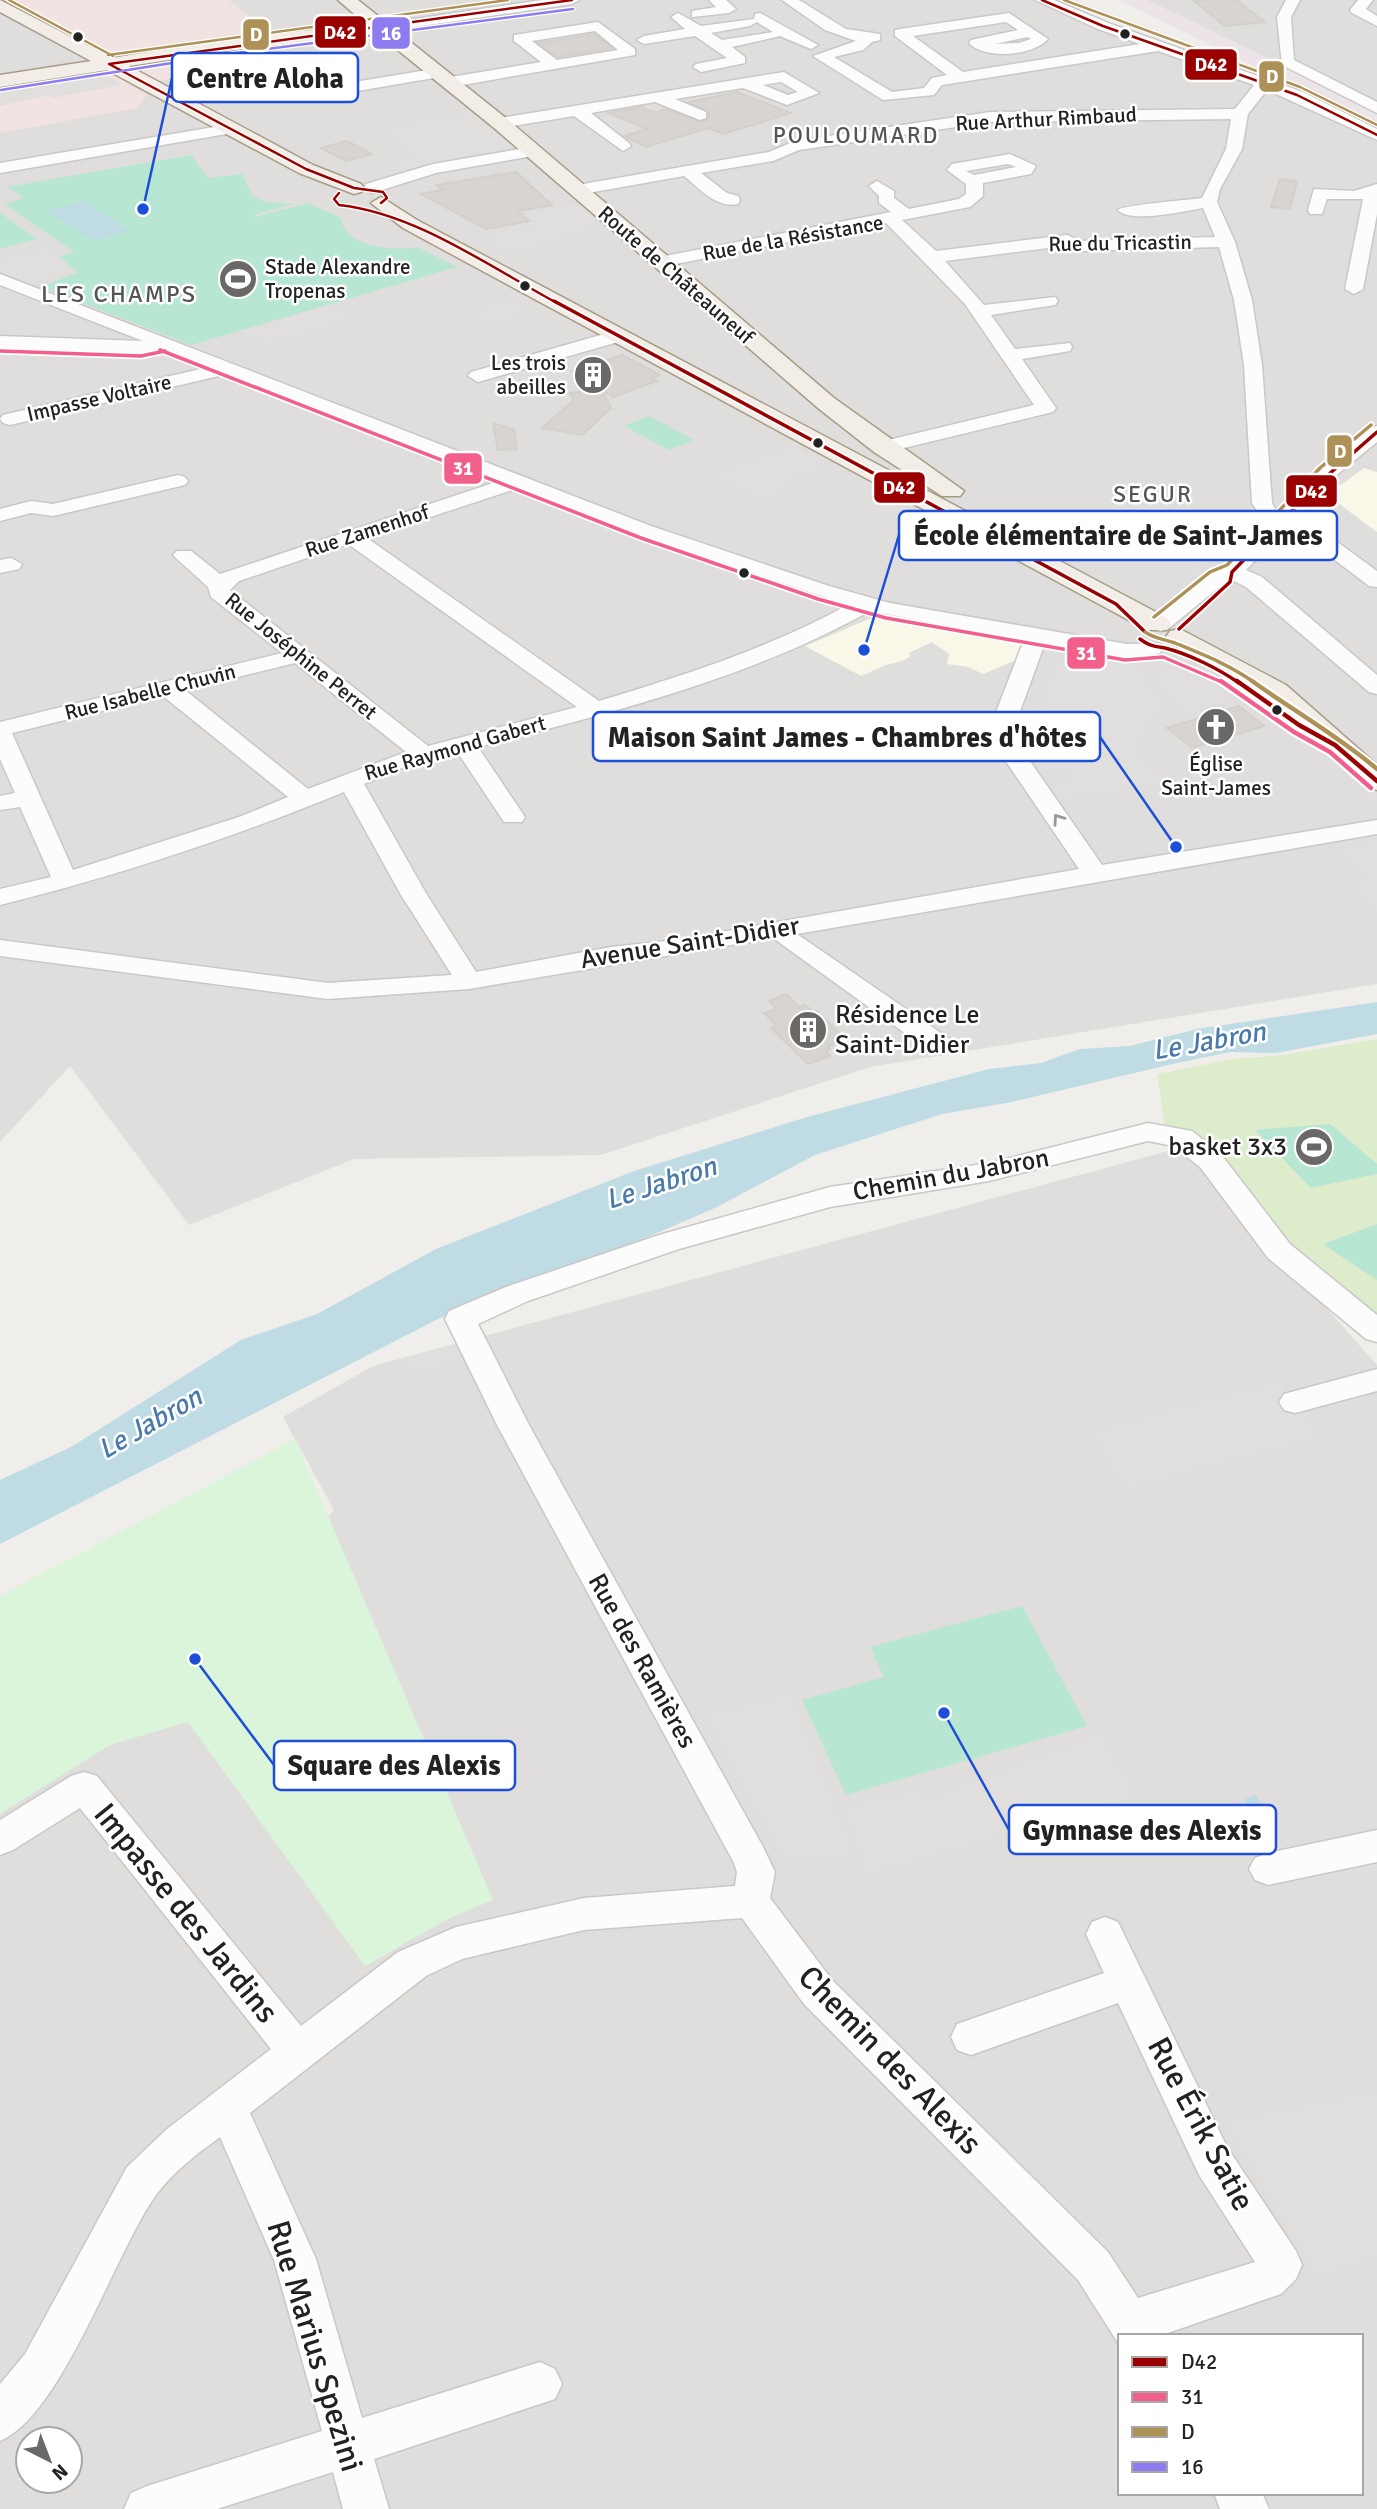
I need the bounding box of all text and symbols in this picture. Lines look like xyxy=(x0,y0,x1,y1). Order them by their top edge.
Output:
line badge: D42 xyxy=(314,15,367,49)
line badge: 16 xyxy=(371,16,411,50)
line badge: D xyxy=(242,18,270,51)
text: D42 xyxy=(323,21,357,45)
text: 16 xyxy=(381,22,401,46)
text: D xyxy=(250,23,262,47)
unlabelled marker xyxy=(1118,27,1132,41)
unlabelled marker xyxy=(71,30,85,44)
line badge: D42 xyxy=(1184,48,1238,81)
callout: Centre Aloha xyxy=(172,53,358,102)
text: D42 xyxy=(1194,53,1228,77)
line badge: D xyxy=(1258,60,1285,93)
text: Centre Aloha xyxy=(186,62,344,96)
text: D xyxy=(1266,65,1278,89)
street label: Rue Arthur Rimbaud xyxy=(955,101,1137,137)
district label: POULOUMARD xyxy=(773,121,939,150)
street label: Route de Châteauneuf xyxy=(593,200,760,350)
street label: Rue de la Résistance xyxy=(701,209,885,267)
street label: Rue du Tricastin xyxy=(1048,229,1192,257)
place label: Stade Alexandre Tropenas xyxy=(265,254,411,304)
sports icon: Stade Alexandre Tropenas xyxy=(217,258,259,300)
district label: LES CHAMPS xyxy=(41,279,197,309)
unlabelled marker xyxy=(518,279,532,293)
place label: Les trois abeilles xyxy=(491,350,566,400)
building icon: Les trois abeilles xyxy=(572,354,614,396)
street label: Impasse Voltaire xyxy=(24,369,174,427)
line badge: D xyxy=(1326,434,1353,468)
unlabelled marker xyxy=(811,436,825,450)
text: D xyxy=(1334,440,1346,464)
line badge: 31 xyxy=(443,452,483,485)
text: 31 xyxy=(453,457,473,481)
line badge: D42 xyxy=(873,471,926,504)
line badge: D42 xyxy=(1285,474,1338,508)
text: D42 xyxy=(882,476,916,500)
district label: SEGUR xyxy=(1113,480,1193,509)
text: D42 xyxy=(1294,480,1328,504)
street label: Rue Zamenhof xyxy=(302,498,433,563)
callout: École élémentaire de Saint-James xyxy=(899,511,1337,560)
text: École élémentaire de Saint-James xyxy=(913,517,1323,553)
unlabelled marker xyxy=(737,566,751,580)
street label: Rue Joséphine Perret xyxy=(220,587,382,725)
line badge: 31 xyxy=(1066,636,1106,670)
text: 31 xyxy=(1076,642,1096,666)
street label: Rue Isabelle Chuvin xyxy=(62,658,238,726)
unlabelled marker xyxy=(1270,703,1284,717)
church icon: Église Saint-James xyxy=(1195,706,1237,748)
street label: Rue Raymond Gabert xyxy=(361,710,549,786)
callout: Maison Saint James - Chambres d'hôtes xyxy=(593,712,1100,761)
text: Maison Saint James - Chambres d'hôtes xyxy=(607,721,1087,755)
place label: Église Saint-James xyxy=(1161,751,1271,801)
one-way arrow xyxy=(1054,814,1066,827)
street label: Avenue Saint-Didier xyxy=(578,910,802,976)
place label: Résidence Le Saint-Didier xyxy=(835,999,979,1061)
building icon: Résidence Le Saint-Didier xyxy=(787,1009,829,1051)
water label: Le Jabron xyxy=(1150,1014,1269,1068)
sports icon: basket 3x3 xyxy=(1293,1126,1335,1168)
place label: basket 3x3 xyxy=(1168,1131,1287,1163)
street label: Chemin du Jabron xyxy=(850,1142,1052,1208)
water label: Le Jabron xyxy=(601,1149,721,1217)
water label: Le Jabron xyxy=(92,1379,209,1466)
street label: Rue des Ramières xyxy=(581,1568,703,1754)
callout: Square des Alexis xyxy=(274,1741,515,1790)
text: Square des Alexis xyxy=(287,1749,501,1783)
street label: Impasse des Jardins xyxy=(85,1795,287,2031)
callout: Gymnase des Alexis xyxy=(1009,1805,1276,1854)
text: Gymnase des Alexis xyxy=(1023,1814,1261,1848)
street label: Chemin des Alexis xyxy=(790,1958,990,2162)
street label: Rue Érik Satie xyxy=(1139,2031,1263,2217)
street label: Rue Marius Spezini xyxy=(258,2216,372,2476)
legend xyxy=(1118,2334,1363,2495)
text: D42 xyxy=(1181,2349,1217,2375)
text: 31 xyxy=(1181,2384,1204,2410)
text: D xyxy=(1181,2419,1195,2445)
north arrow xyxy=(14,2425,84,2495)
text: 16 xyxy=(1181,2454,1204,2480)
text: N xyxy=(47,2459,73,2485)

